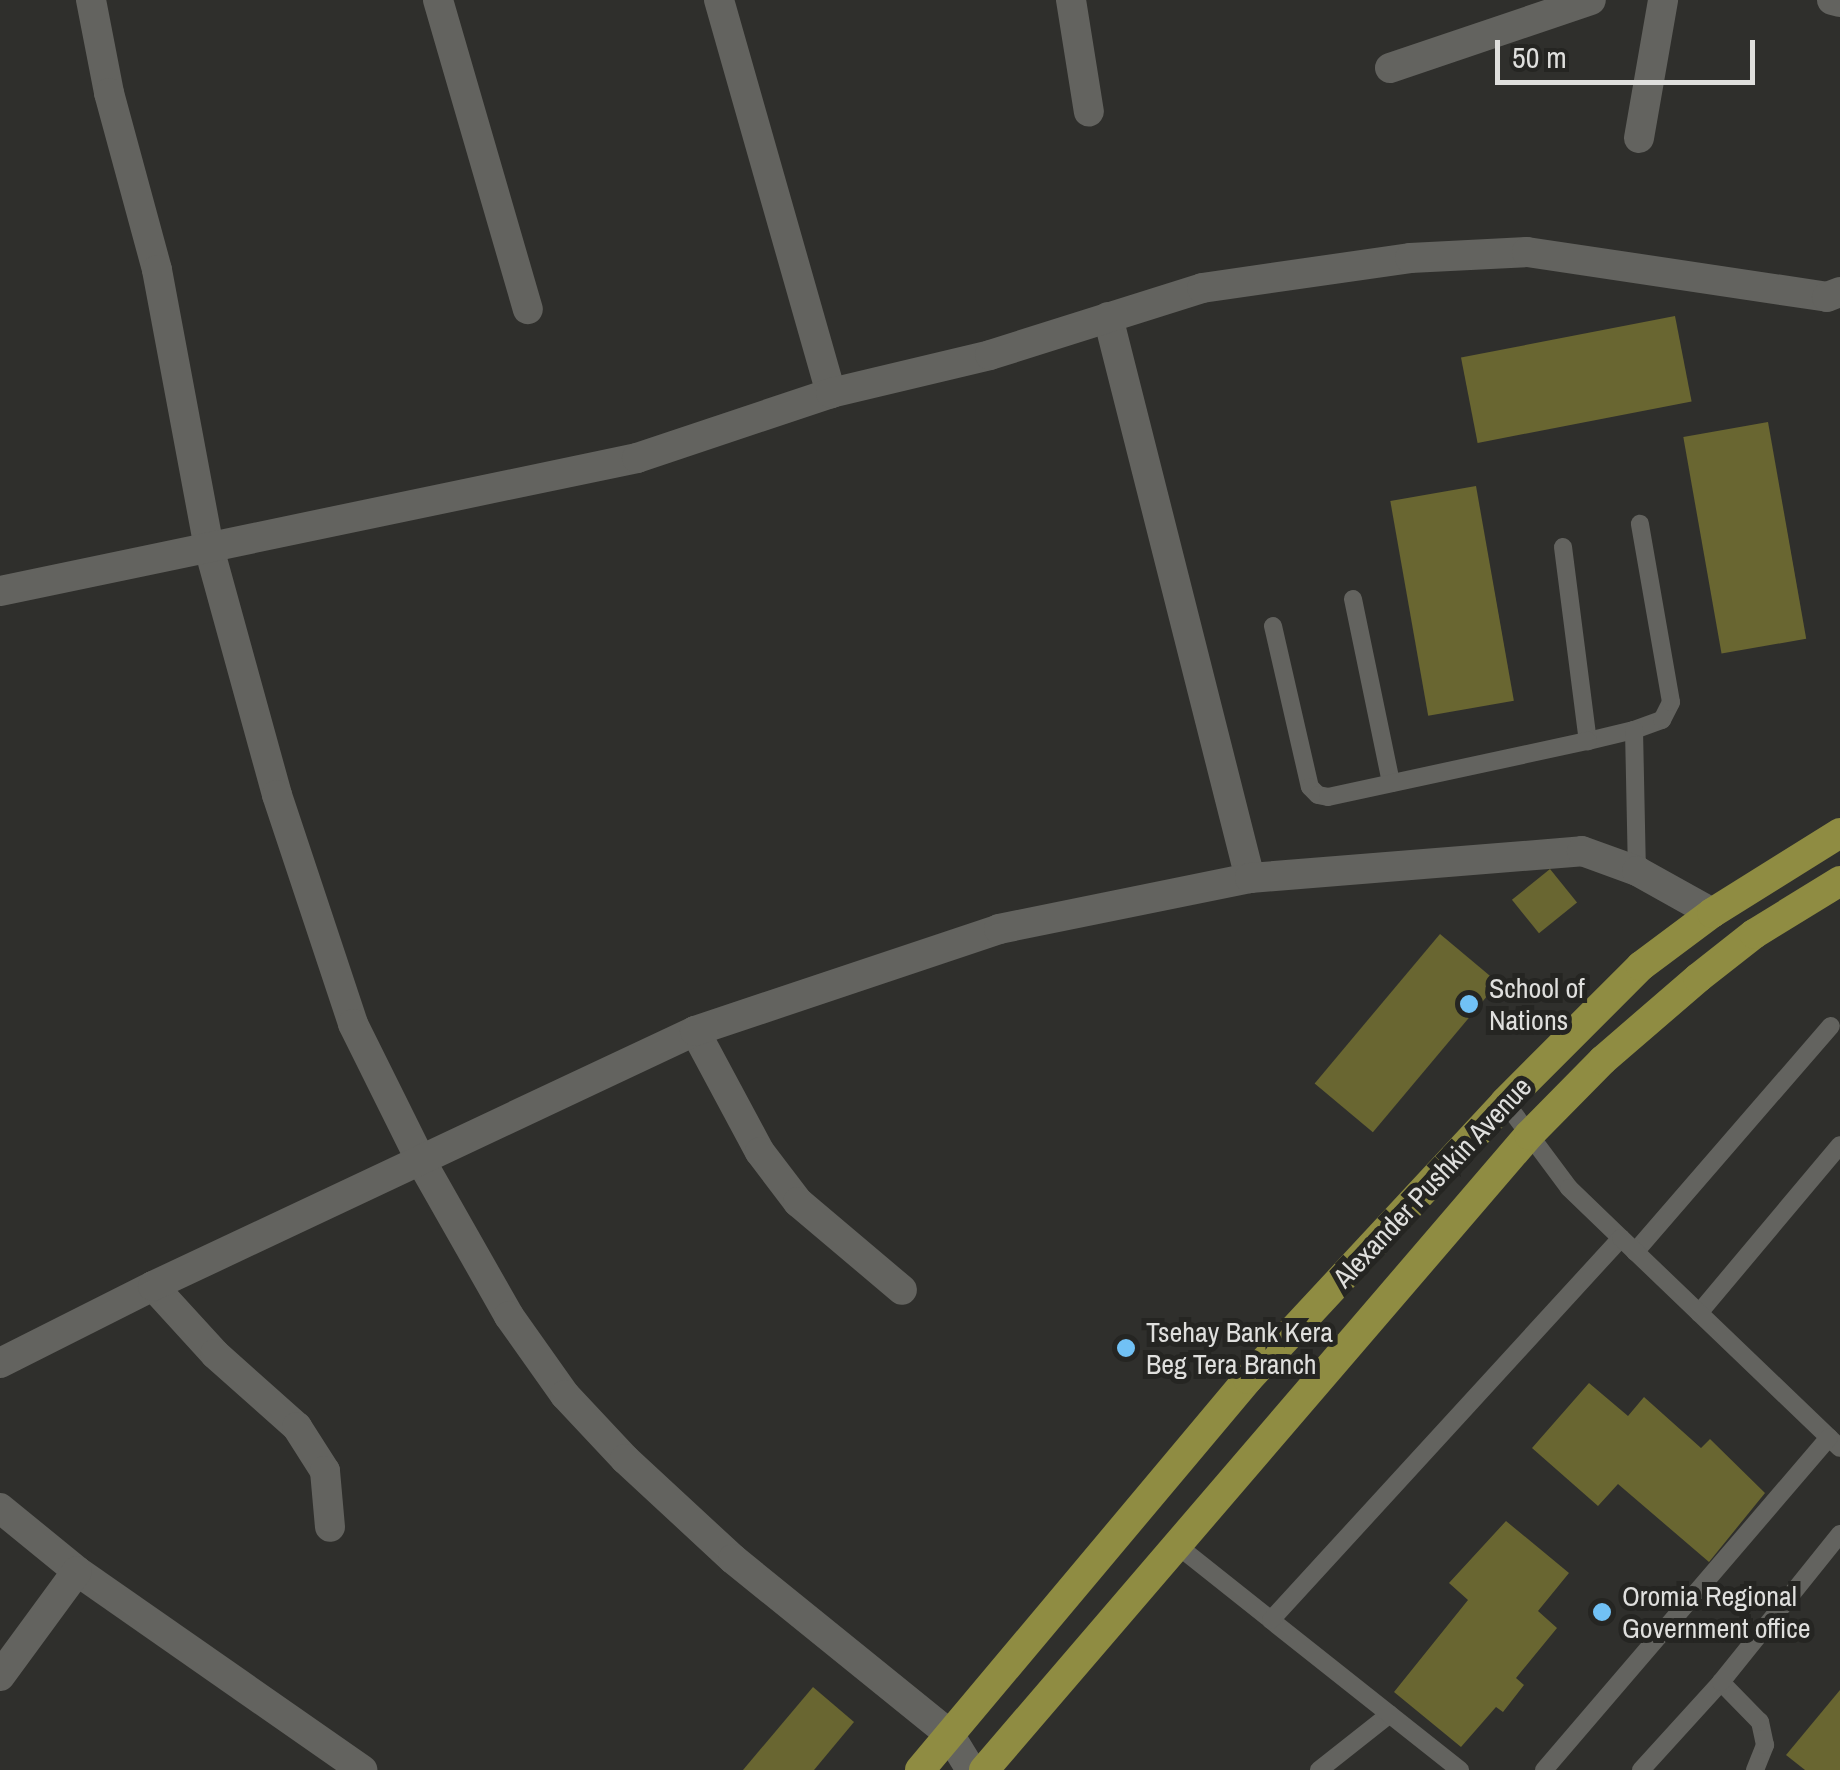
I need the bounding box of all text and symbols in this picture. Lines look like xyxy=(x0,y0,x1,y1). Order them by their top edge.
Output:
scale bar xyxy=(1500,20,1760,82)
text: 50 m xyxy=(1512,37,1567,77)
place label: School of Nations xyxy=(1489,971,1585,1037)
marker: School of Nations xyxy=(1458,993,1480,1015)
street label: Alexander Pushkin Avenue xyxy=(1325,1069,1539,1295)
place label: Tsehay Bank Kera Beg Tera Branch xyxy=(1146,1315,1333,1381)
marker: Tsehay Bank Kera Beg Tera Branch xyxy=(1115,1337,1137,1359)
place label: Oromia Regional Government office xyxy=(1622,1579,1810,1645)
marker: Oromia Regional Government office xyxy=(1591,1601,1613,1623)

